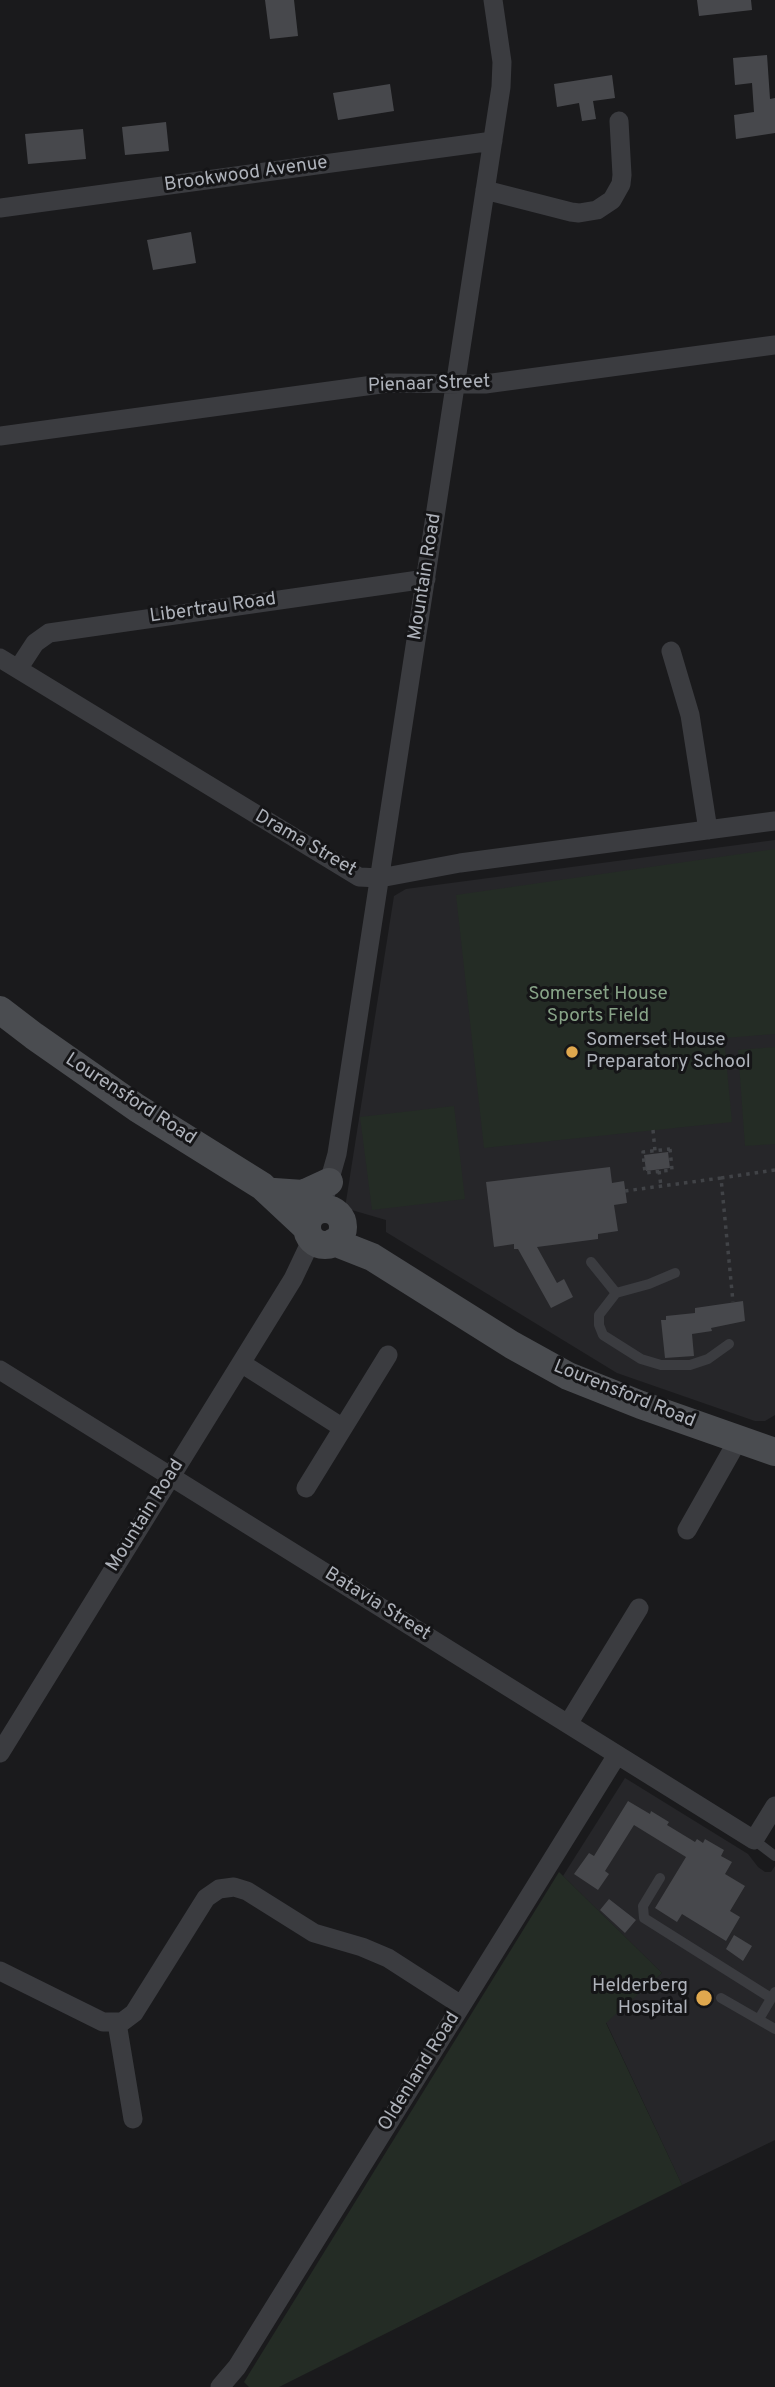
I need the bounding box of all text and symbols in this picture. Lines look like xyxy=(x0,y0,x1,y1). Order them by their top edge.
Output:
street label: Brookwood Avenue xyxy=(163,152,329,198)
street label: Pienaar Street xyxy=(367,371,491,399)
street label: Mountain Road xyxy=(405,512,447,642)
street label: Libertrau Road xyxy=(148,589,278,629)
street label: Drama Street xyxy=(250,806,360,882)
park label: Somerset House Sports Field xyxy=(528,984,668,1028)
place label: Somerset House Preparatory School xyxy=(586,1030,751,1074)
marker: Somerset House Preparatory School xyxy=(564,1044,580,1060)
street label: Lourensford Road xyxy=(60,1049,200,1151)
street label: Lourensford Road xyxy=(550,1356,698,1434)
street label: Mountain Road xyxy=(102,1456,190,1576)
street label: Batavia Street xyxy=(320,1563,434,1647)
place label: Helderberg Hospital xyxy=(592,1976,688,2020)
marker: Helderberg Hospital xyxy=(694,1988,714,2008)
street label: Oldenland Road xyxy=(374,2008,466,2136)

